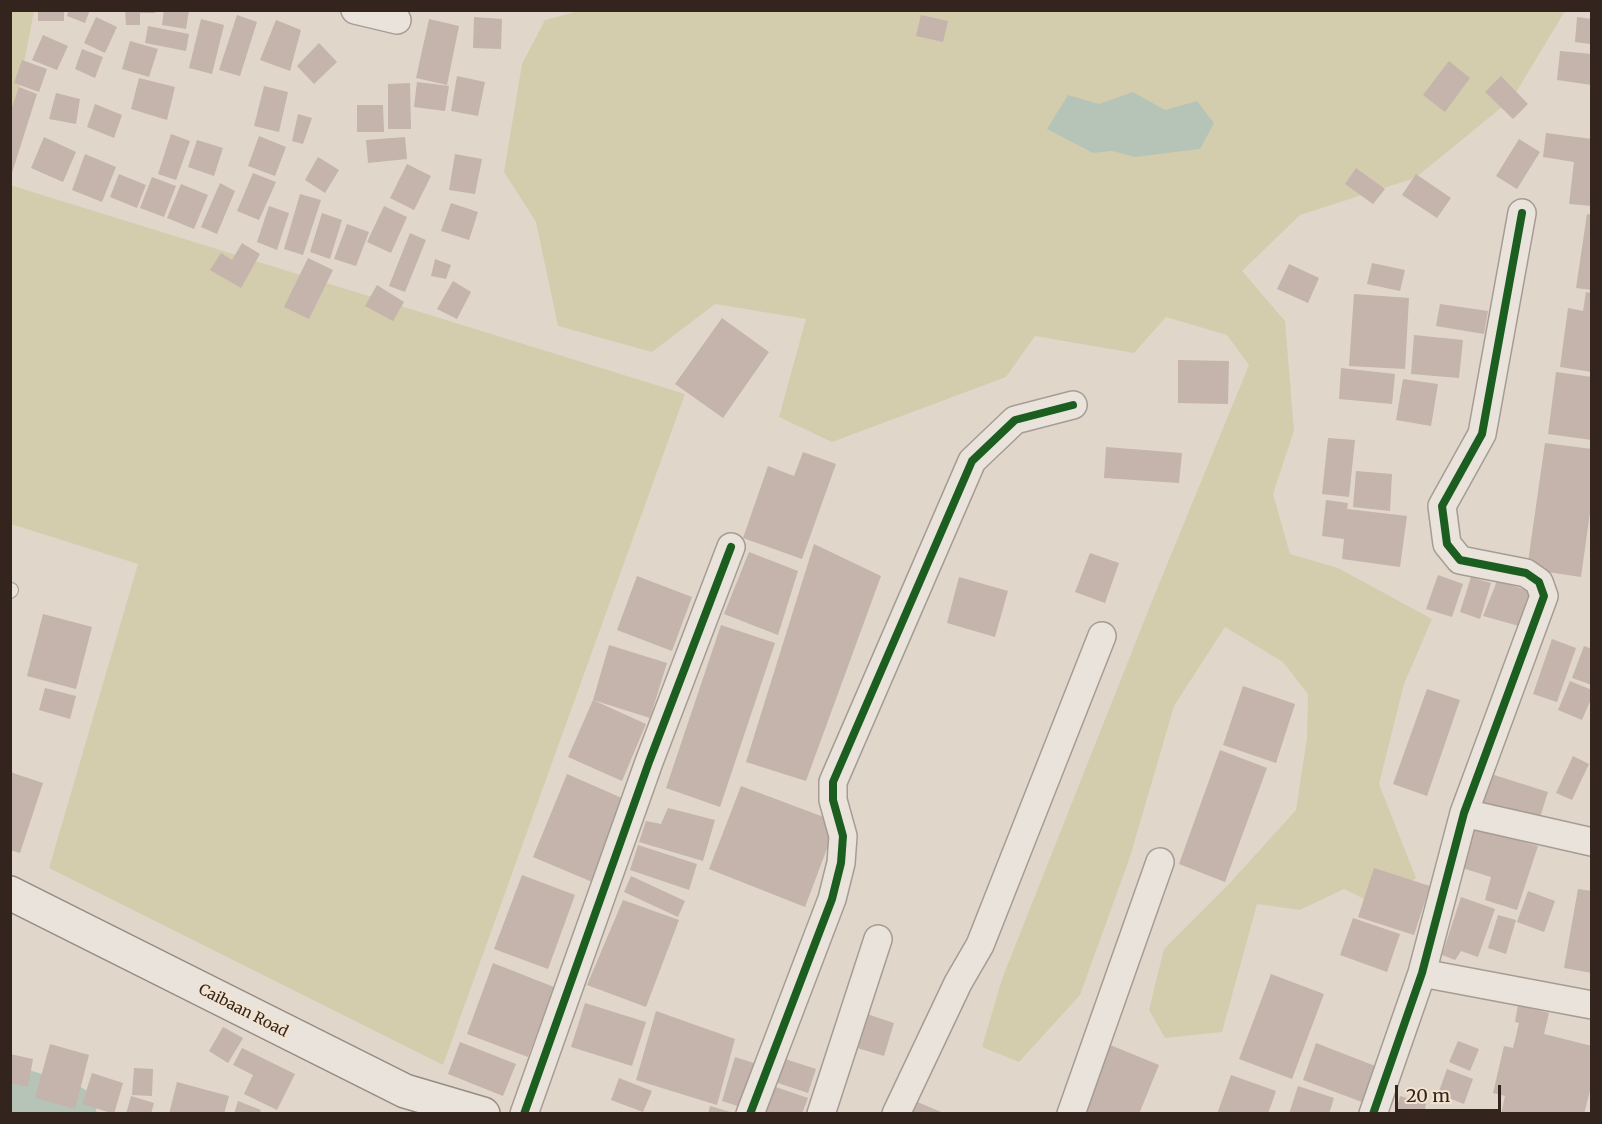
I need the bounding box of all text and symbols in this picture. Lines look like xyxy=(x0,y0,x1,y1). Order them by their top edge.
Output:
street label: Caibaan Road xyxy=(195,981,291,1041)
scale bar xyxy=(1398,1073,1504,1111)
text: 20 m xyxy=(1406,1084,1450,1107)

